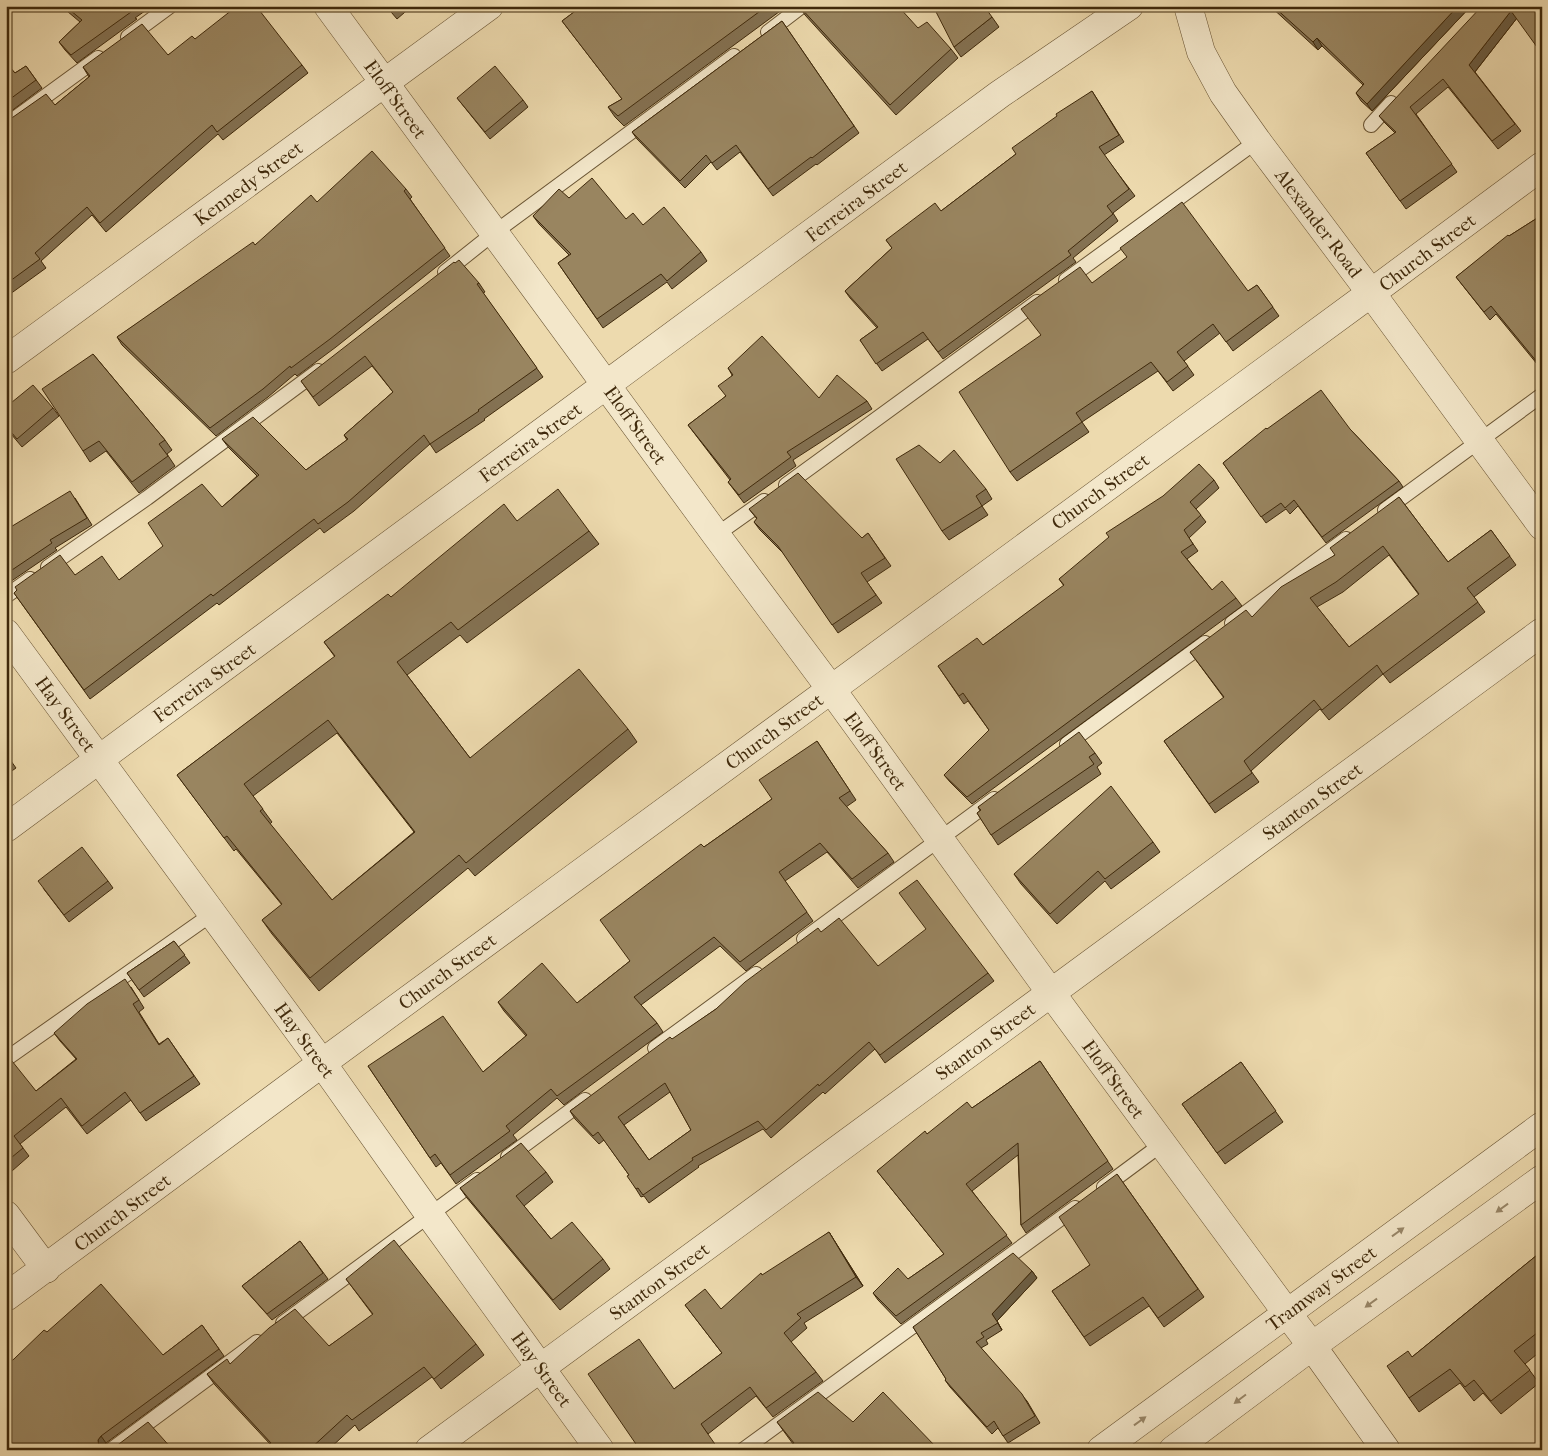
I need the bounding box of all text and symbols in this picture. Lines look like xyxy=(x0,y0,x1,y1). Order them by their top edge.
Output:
street label: Eloff Street xyxy=(359,56,431,143)
street label: Kennedy Street xyxy=(190,137,307,231)
street label: Ferreira Street xyxy=(801,156,912,247)
street label: Alexander Road xyxy=(1270,164,1367,283)
street label: Church Street xyxy=(1375,209,1480,296)
street label: Eloff Street xyxy=(599,382,671,469)
street label: Ferreira Street xyxy=(475,398,586,487)
street label: Church Street xyxy=(1048,449,1154,535)
street label: Ferreira Street xyxy=(149,638,260,727)
street label: Hay Street xyxy=(30,673,100,757)
street label: Church Street xyxy=(722,689,828,775)
street label: Eloff Street xyxy=(839,708,911,795)
street label: Stanton Street xyxy=(1258,758,1367,845)
street label: Church Street xyxy=(395,929,501,1015)
street label: Stanton Street xyxy=(931,998,1040,1085)
street label: Hay Street xyxy=(269,999,339,1083)
street label: Eloff Street xyxy=(1077,1036,1149,1123)
street label: Church Street xyxy=(70,1169,175,1256)
one-way arrow xyxy=(1495,1203,1509,1213)
one-way arrow xyxy=(1391,1227,1405,1237)
street label: Stanton Street xyxy=(605,1238,714,1325)
street label: Tramway Street xyxy=(1262,1241,1381,1336)
one-way arrow xyxy=(1364,1298,1378,1308)
street label: Hay Street xyxy=(506,1328,576,1412)
one-way arrow xyxy=(1234,1394,1247,1405)
one-way arrow xyxy=(1133,1416,1147,1426)

